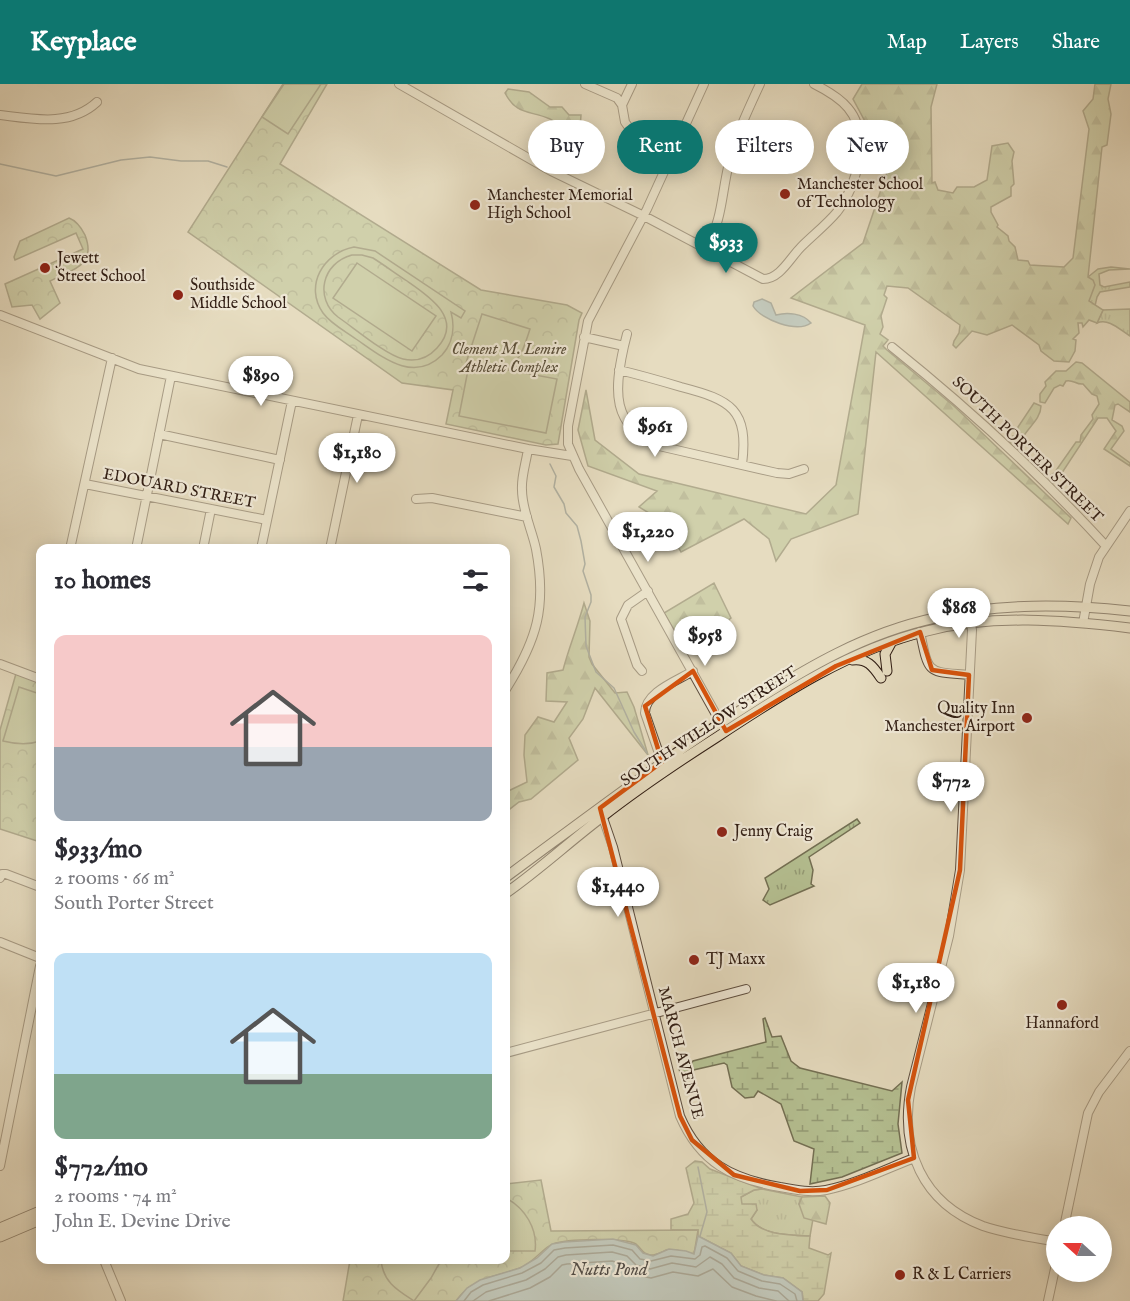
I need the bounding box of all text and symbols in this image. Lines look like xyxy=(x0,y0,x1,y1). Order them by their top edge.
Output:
text: Keyplace xyxy=(30,25,137,60)
text: Map xyxy=(887,29,927,56)
text: Layers xyxy=(960,29,1019,56)
text: Share xyxy=(1052,29,1100,56)
chip: Buy xyxy=(528,120,605,174)
chip: Rent xyxy=(617,120,703,174)
chip: Filters xyxy=(715,120,814,174)
chip: New xyxy=(826,120,909,174)
place label: Manchester School of Technology xyxy=(797,175,924,213)
place label: Manchester Memorial High School xyxy=(487,186,633,224)
marker: Manchester School of Technology xyxy=(778,187,792,201)
marker: Manchester Memorial High School xyxy=(468,198,482,212)
pin: $933 xyxy=(690,223,762,274)
text: $933 xyxy=(709,230,743,255)
place label: Jewett Street School xyxy=(55,249,146,287)
marker: Jewett Street School xyxy=(38,261,52,275)
place label: Southside Middle School xyxy=(190,276,287,314)
marker: Southside Middle School xyxy=(171,288,185,302)
park label: Clement M. Lemire Athletic Complex xyxy=(452,340,567,378)
pin: $890 xyxy=(225,356,297,407)
text: $890 xyxy=(242,363,280,388)
street label: SOUTH PORTER STREET xyxy=(947,373,1107,528)
pin: $961 xyxy=(619,407,691,458)
text: $961 xyxy=(637,414,673,439)
pin: $1,180 xyxy=(308,433,406,484)
text: $1,180 xyxy=(333,440,381,465)
street label: EDOUARD STREET xyxy=(101,464,257,514)
pin: $1,220 xyxy=(599,512,697,563)
text: $1,220 xyxy=(622,519,674,544)
text: 10 homes xyxy=(54,564,151,597)
icon: filters xyxy=(459,564,492,597)
pin: $868 xyxy=(923,588,995,639)
text: $868 xyxy=(941,595,977,620)
pin: $958 xyxy=(669,616,741,667)
text: $958 xyxy=(688,623,722,648)
street label: SOUTH WILLOW STREET xyxy=(617,662,801,792)
icon: home xyxy=(219,674,327,782)
place label: Quality Inn Manchester Airport xyxy=(884,699,1016,737)
marker: Quality Inn Manchester Airport xyxy=(1020,711,1034,725)
pin: $772 xyxy=(915,762,987,813)
text: $772 xyxy=(931,769,971,794)
place label: Jenny Craig xyxy=(732,822,813,842)
marker: Jenny Craig xyxy=(715,825,729,839)
text: $933/mo xyxy=(54,833,142,866)
text: 2 rooms · 66 m² xyxy=(54,866,175,891)
pin: $1,440 xyxy=(569,867,667,918)
text: $1,440 xyxy=(591,874,645,899)
text: South Porter Street xyxy=(54,891,214,916)
place label: TJ Maxx xyxy=(706,950,765,970)
marker: TJ Maxx xyxy=(687,953,701,967)
pin: $1,180 xyxy=(867,963,965,1014)
text: $1,180 xyxy=(892,970,940,995)
street label: MARCH AVENUE xyxy=(653,984,707,1122)
icon: home xyxy=(219,992,327,1100)
marker: Hannaford xyxy=(1055,998,1069,1012)
place label: Hannaford xyxy=(1025,1014,1099,1034)
text: $772/mo xyxy=(54,1151,148,1184)
text: 2 rooms · 74 m² xyxy=(54,1184,177,1209)
text: John E. Devine Drive xyxy=(54,1209,231,1234)
north arrow xyxy=(1046,1216,1112,1282)
map controls xyxy=(1046,1216,1112,1282)
water label: Nutts Pond xyxy=(570,1259,649,1282)
place label: R & L Carriers xyxy=(912,1265,1012,1285)
marker: R & L Carriers xyxy=(893,1268,907,1282)

